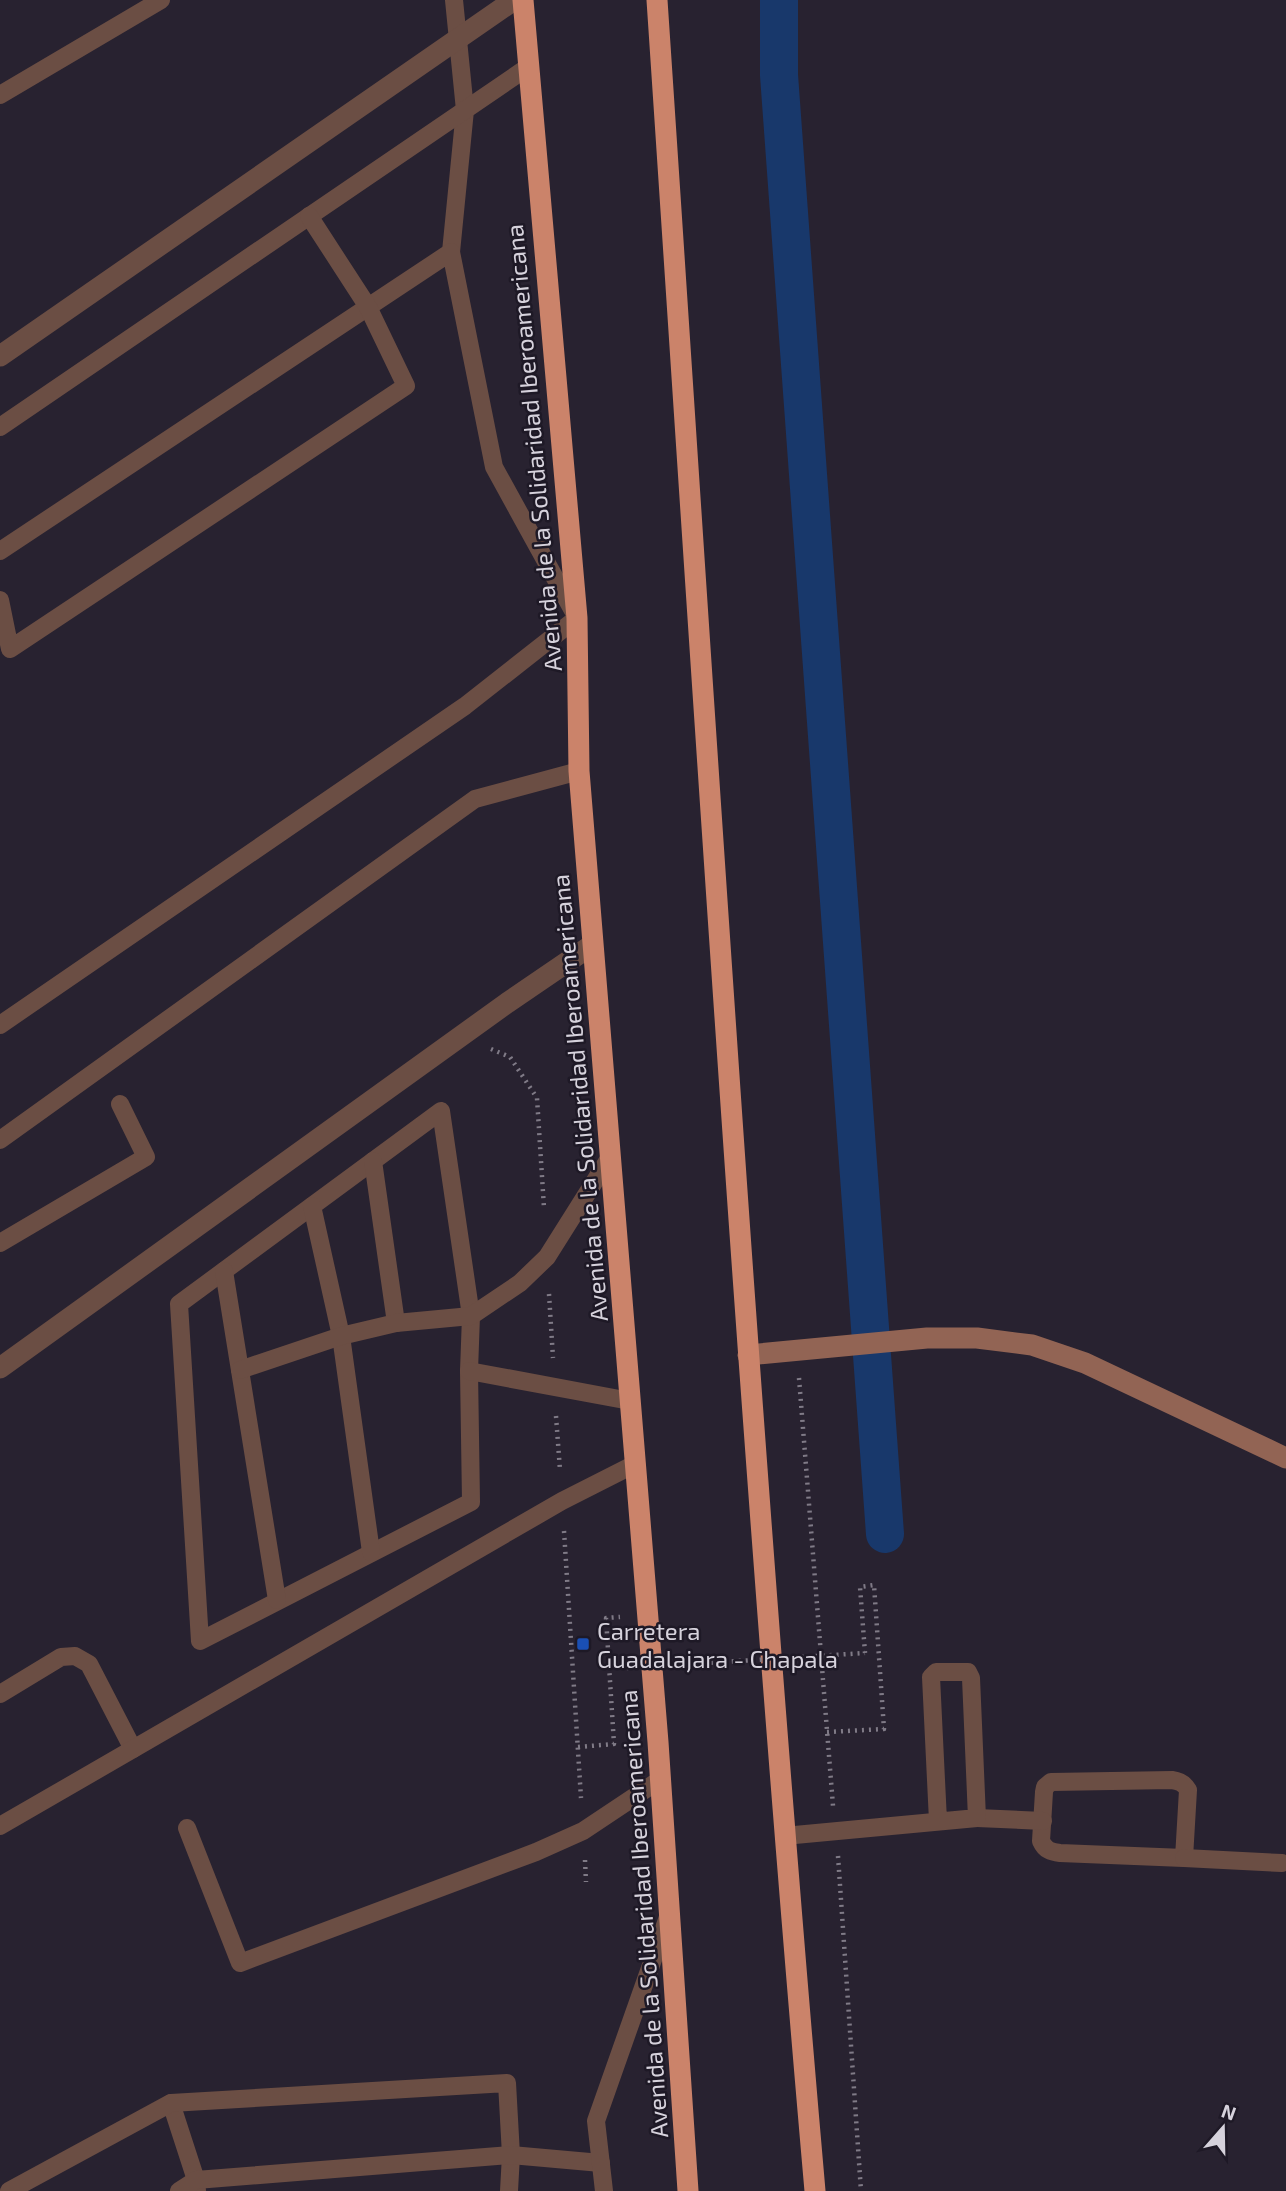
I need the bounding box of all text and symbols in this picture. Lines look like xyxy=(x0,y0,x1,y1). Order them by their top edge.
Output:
street label: Avenida de la Solidaridad Iberoamericana xyxy=(499,223,567,673)
street label: Avenida de la Solidaridad Iberoamericana xyxy=(545,873,613,1323)
place label: Carretera Guadalajara - Chapala xyxy=(597,1616,838,1673)
marker: Carretera Guadalajara - Chapala xyxy=(575,1636,591,1652)
street label: Avenida de la Solidaridad Iberoamericana xyxy=(613,1689,673,2139)
north arrow xyxy=(1188,2093,1258,2163)
text: N xyxy=(1219,2098,1239,2125)

